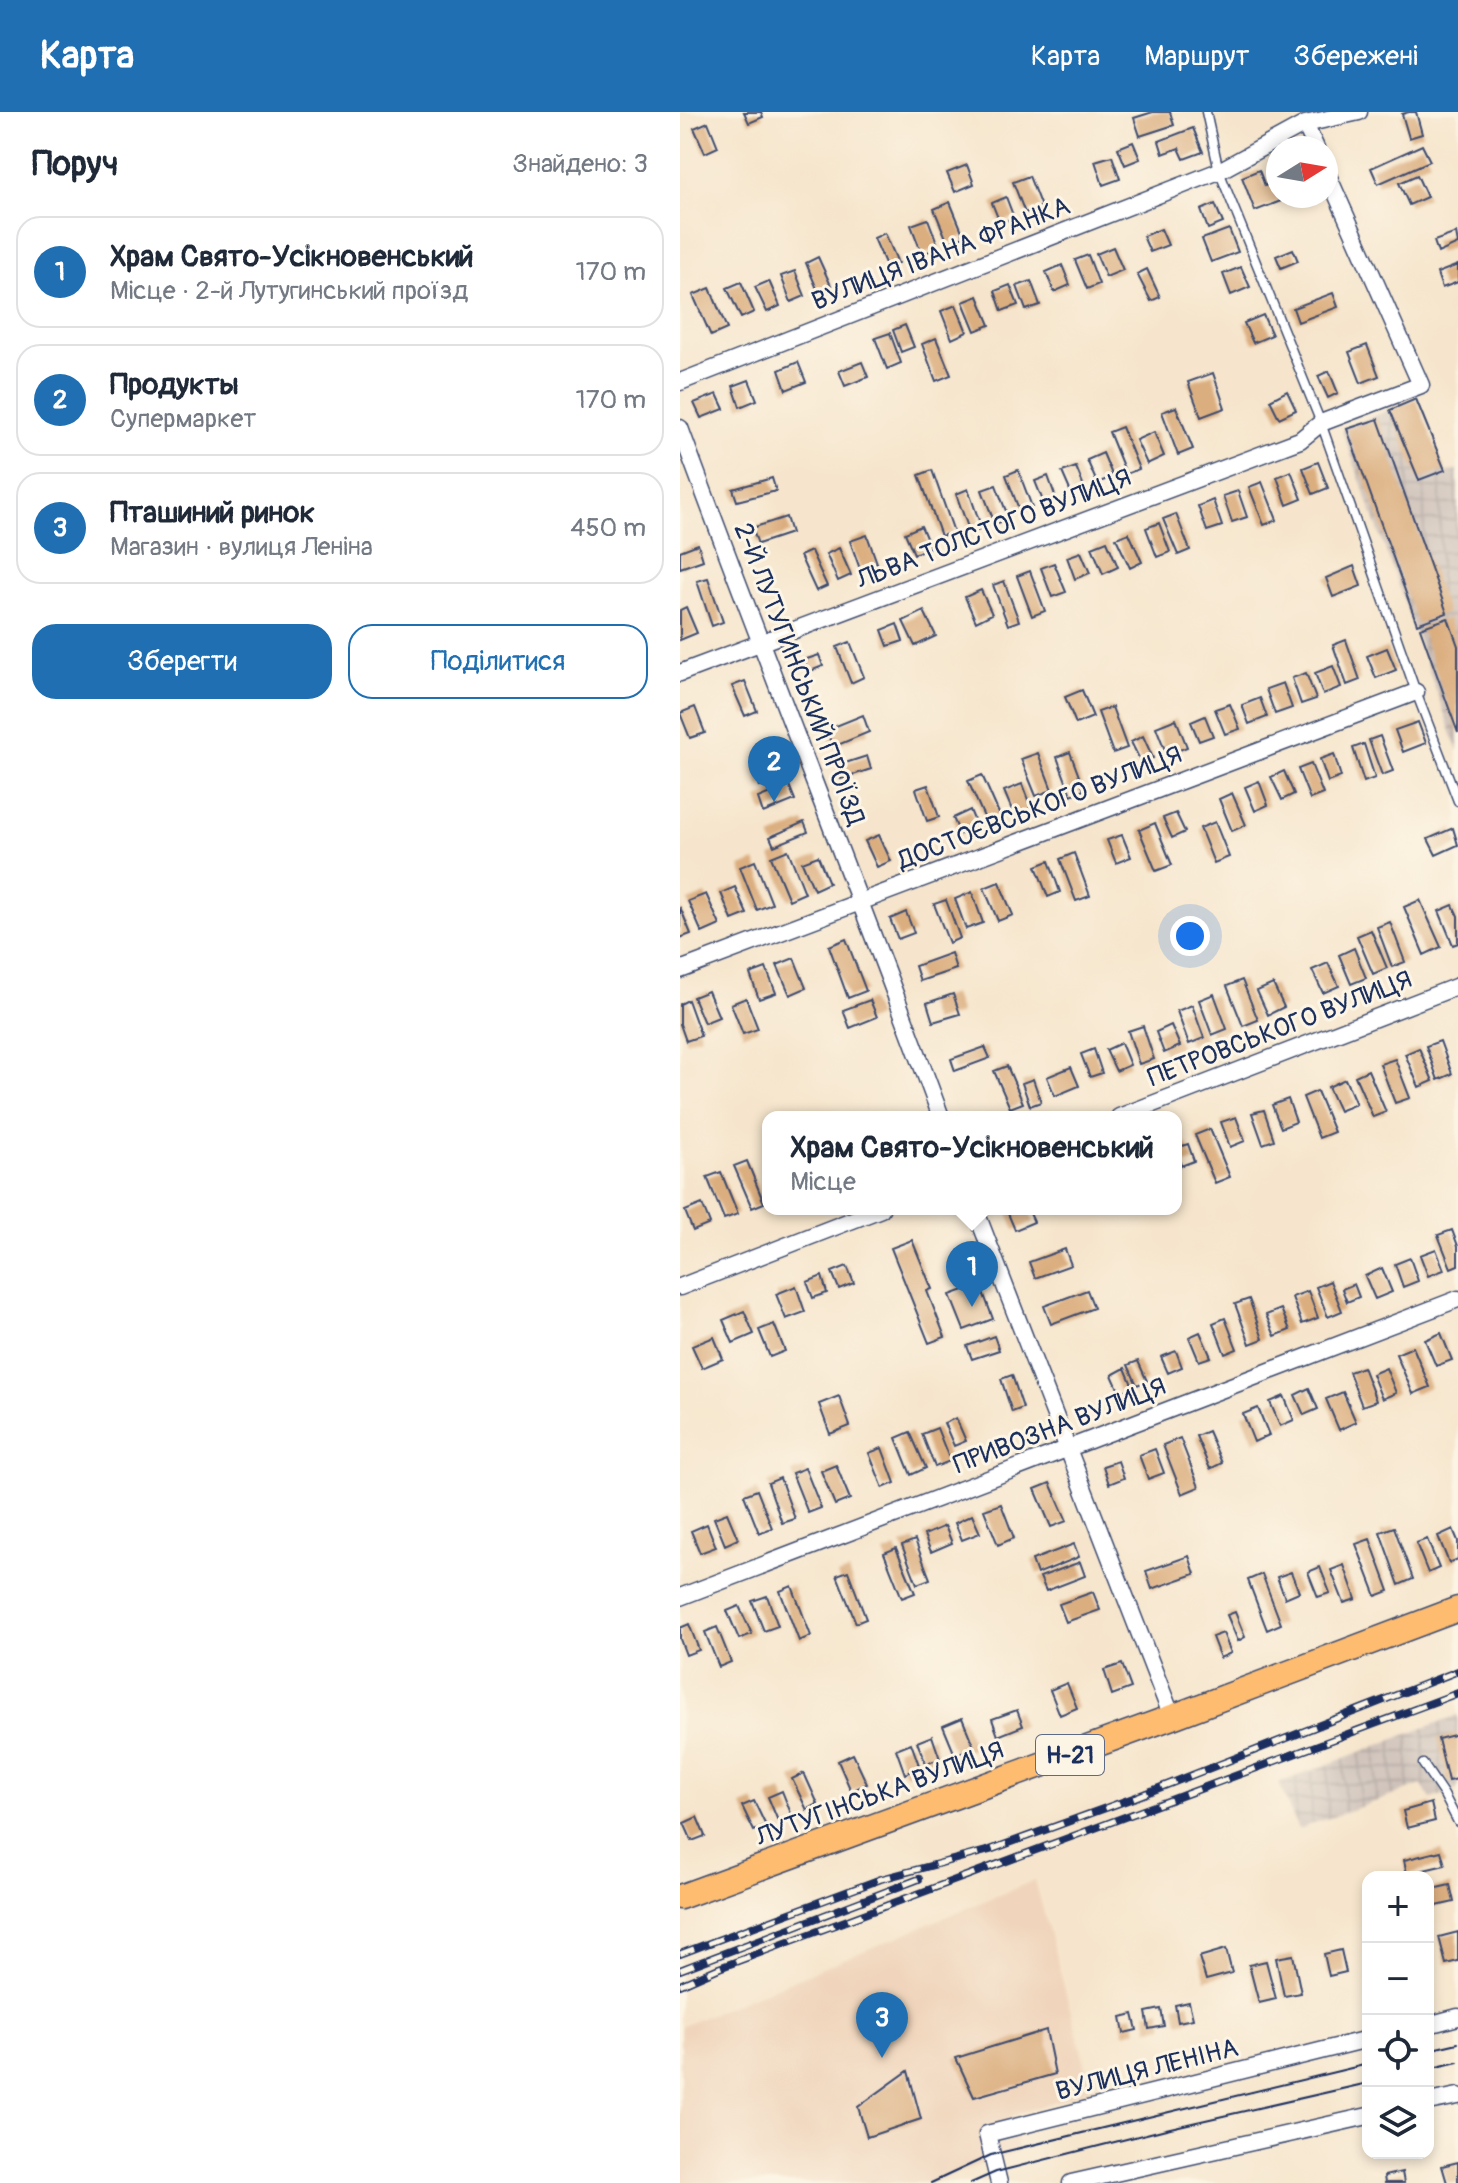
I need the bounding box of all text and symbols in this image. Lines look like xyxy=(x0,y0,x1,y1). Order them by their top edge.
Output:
text: Карта xyxy=(40,32,134,80)
text: Карта xyxy=(1031,39,1100,74)
text: Маршрут xyxy=(1144,39,1250,74)
text: Збережені xyxy=(1294,39,1418,74)
north arrow xyxy=(1266,136,1338,208)
text: Поруч xyxy=(32,143,118,186)
text: Знайдено: 3 xyxy=(512,148,648,180)
street label: ВУЛИЦЯ ІВАНА ФРАНКА xyxy=(807,190,1075,318)
text: Храм Свято-Усікновенський xyxy=(110,238,474,275)
text: 1 xyxy=(55,256,65,288)
text: 170 m xyxy=(576,256,646,288)
text: Місце · 2-й Лутугинський проїзд xyxy=(110,275,468,307)
text: Продукты xyxy=(110,366,239,403)
text: 2 xyxy=(53,384,67,416)
text: 170 m xyxy=(576,384,646,416)
text: Супермаркет xyxy=(110,403,256,435)
street label: ЛЬВА ТОЛСТОГО ВУЛИЦЯ xyxy=(851,462,1136,597)
text: Пташиний ринок xyxy=(110,494,315,531)
text: 3 xyxy=(53,512,67,544)
text: 450 m xyxy=(570,512,646,544)
street label: 2-Й ЛУТУГИНСЬКИЙ ПРОЇЗД xyxy=(727,518,871,830)
text: Магазин · вулиця Леніна xyxy=(110,531,373,563)
button: Зберегти xyxy=(32,624,332,699)
button: Поділитися xyxy=(348,624,648,699)
pin: 2 xyxy=(748,736,800,802)
street label: ДОСТОЄВСЬКОГО ВУЛИЦЯ xyxy=(892,739,1187,877)
your location xyxy=(1170,916,1210,956)
street label: ПЕТРОВСЬКОГО ВУЛИЦЯ xyxy=(1143,964,1417,1094)
popup xyxy=(762,1111,1182,1215)
text: Храм Свято-Усікновенський xyxy=(790,1129,1154,1166)
text: Місце xyxy=(790,1166,856,1198)
pin: 1 xyxy=(946,1241,998,1307)
street label: ПРИВОЗНА ВУЛИЦЯ xyxy=(949,1371,1171,1481)
street label: ЛУТУГІНСЬКА ВУЛИЦЯ xyxy=(751,1734,1008,1854)
road number: Н-21 xyxy=(1036,1735,1104,1775)
map controls xyxy=(1362,1871,1434,2159)
button: + xyxy=(1362,1871,1434,1943)
button: − xyxy=(1362,1943,1434,2015)
pin: 3 xyxy=(856,1992,908,2058)
button: locate xyxy=(1362,2015,1434,2087)
street label: ВУЛИЦЯ ЛЕНІНА xyxy=(1052,2032,1242,2108)
button: layers xyxy=(1362,2087,1434,2159)

